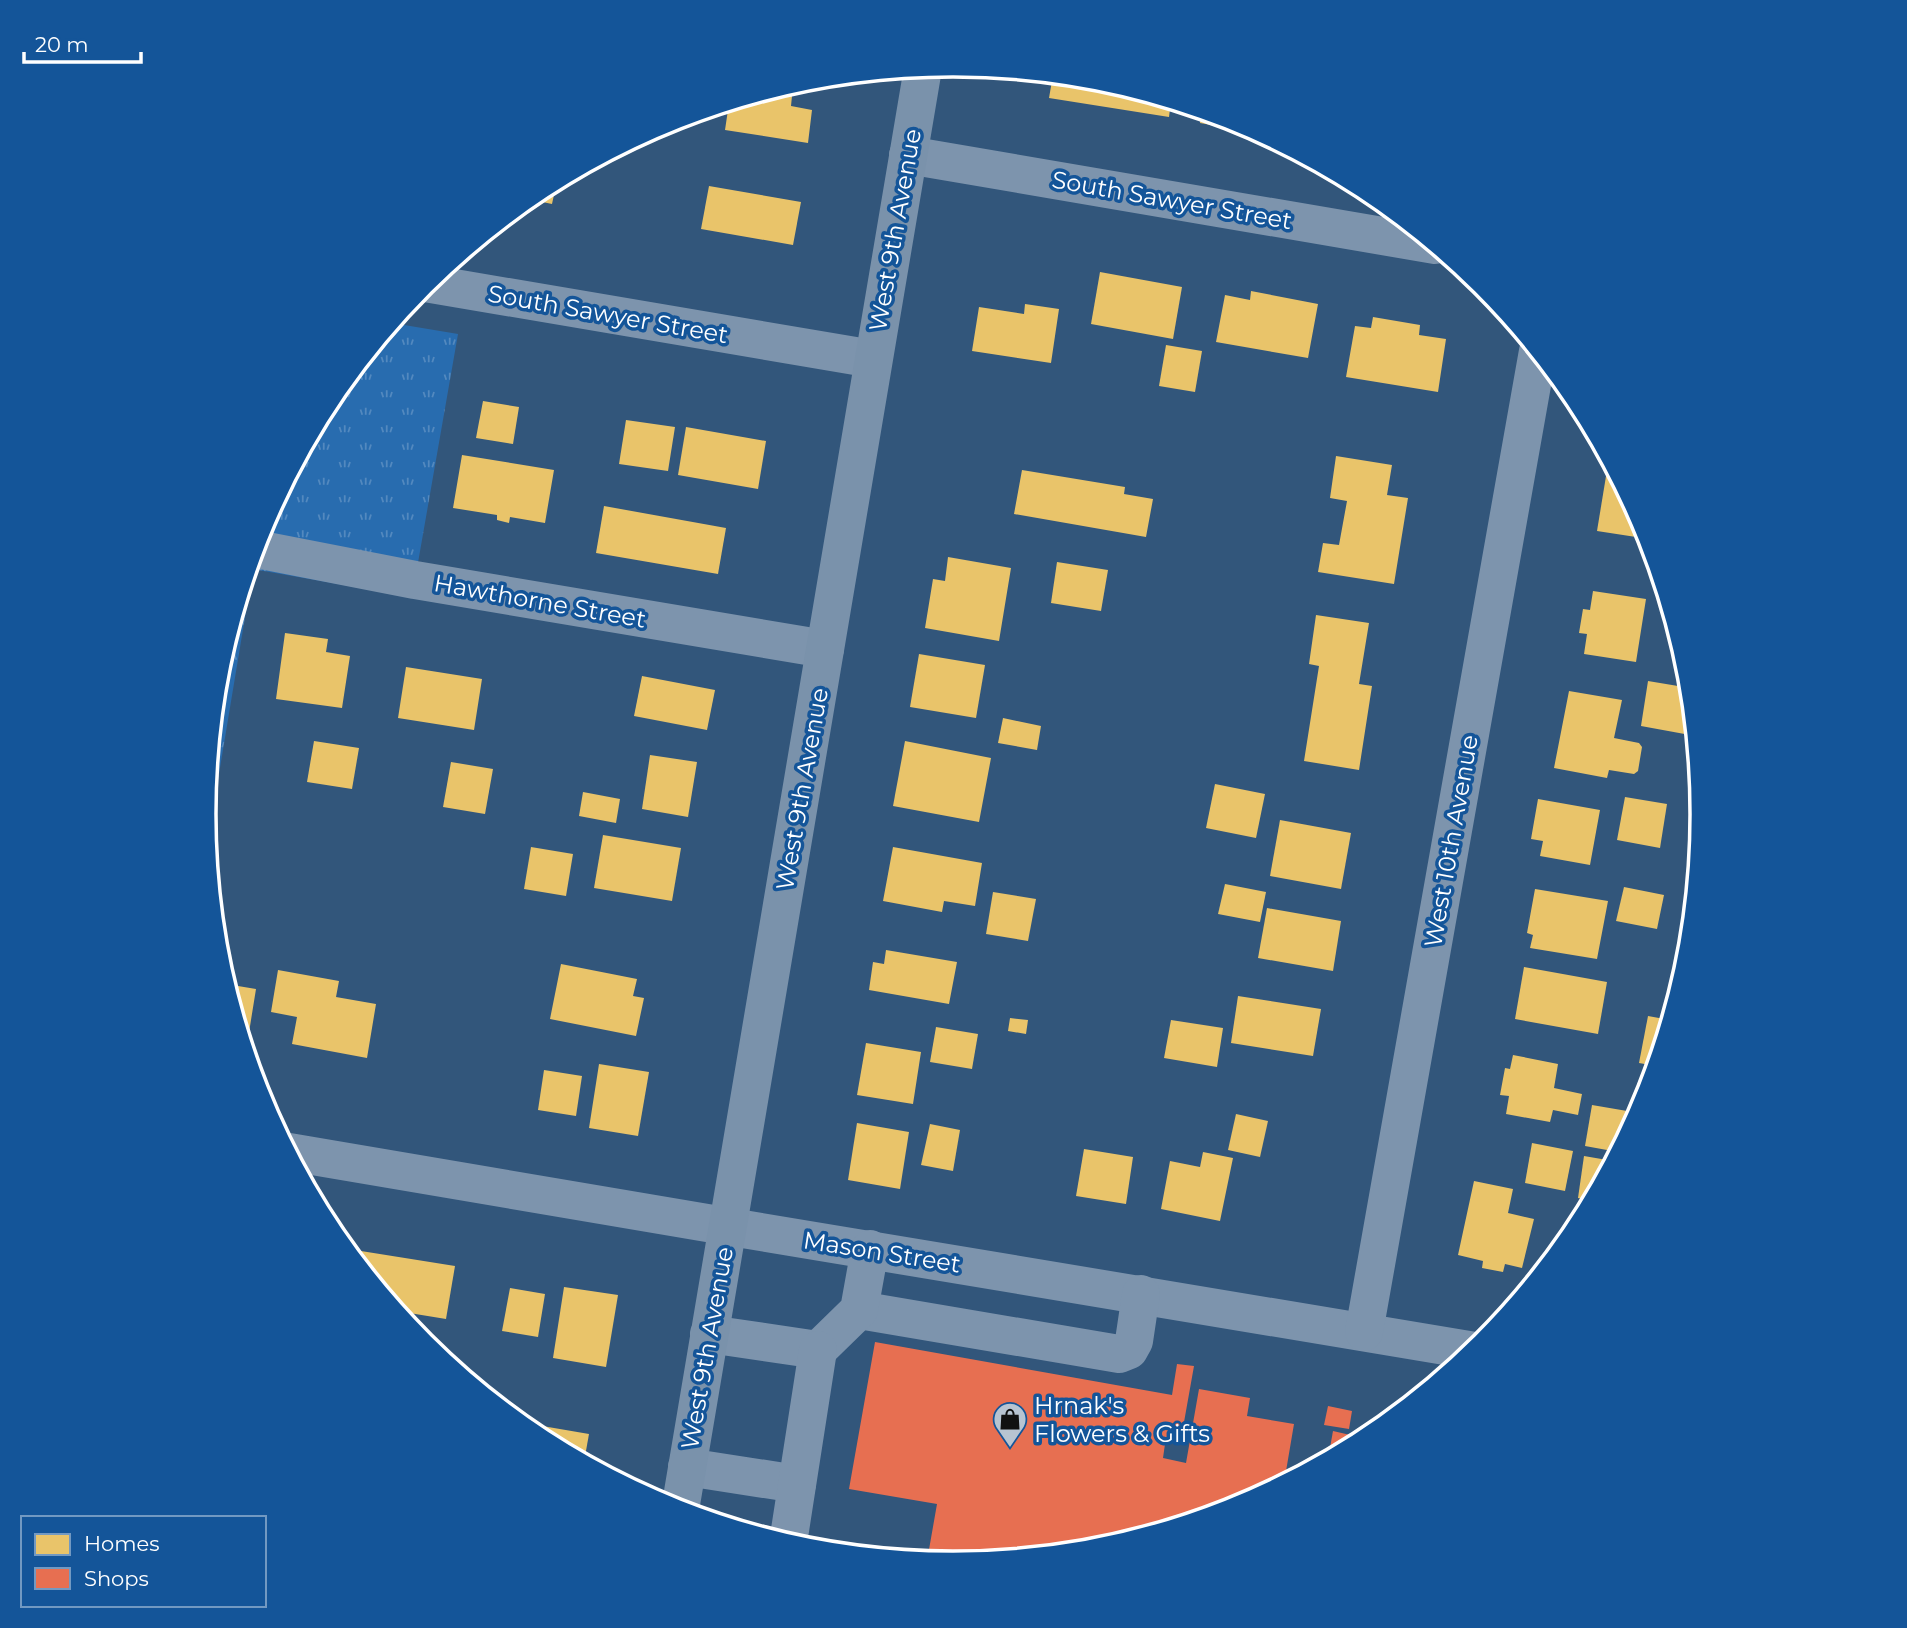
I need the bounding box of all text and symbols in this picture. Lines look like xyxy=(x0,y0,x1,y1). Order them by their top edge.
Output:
scale bar xyxy=(24,21,142,65)
text: 20 m xyxy=(35,32,89,57)
street label: West 9th Avenue xyxy=(863,126,927,334)
street label: South Sawyer Street xyxy=(1050,165,1295,235)
street label: South Sawyer Street xyxy=(486,279,731,349)
street label: Hawthorne Street xyxy=(432,568,648,634)
street label: West 9th Avenue xyxy=(770,685,834,893)
street label: West 10th Avenue xyxy=(1418,733,1484,949)
street label: Mason Street xyxy=(801,1225,963,1279)
street label: West 9th Avenue xyxy=(675,1244,739,1452)
place label: Hrnak's Flowers & Gifts xyxy=(1034,1391,1210,1448)
shop icon: Hrnak's Flowers & Gifts xyxy=(991,1400,1029,1449)
legend xyxy=(21,1516,266,1607)
text: Homes xyxy=(84,1531,159,1556)
text: Shops xyxy=(84,1566,149,1591)

